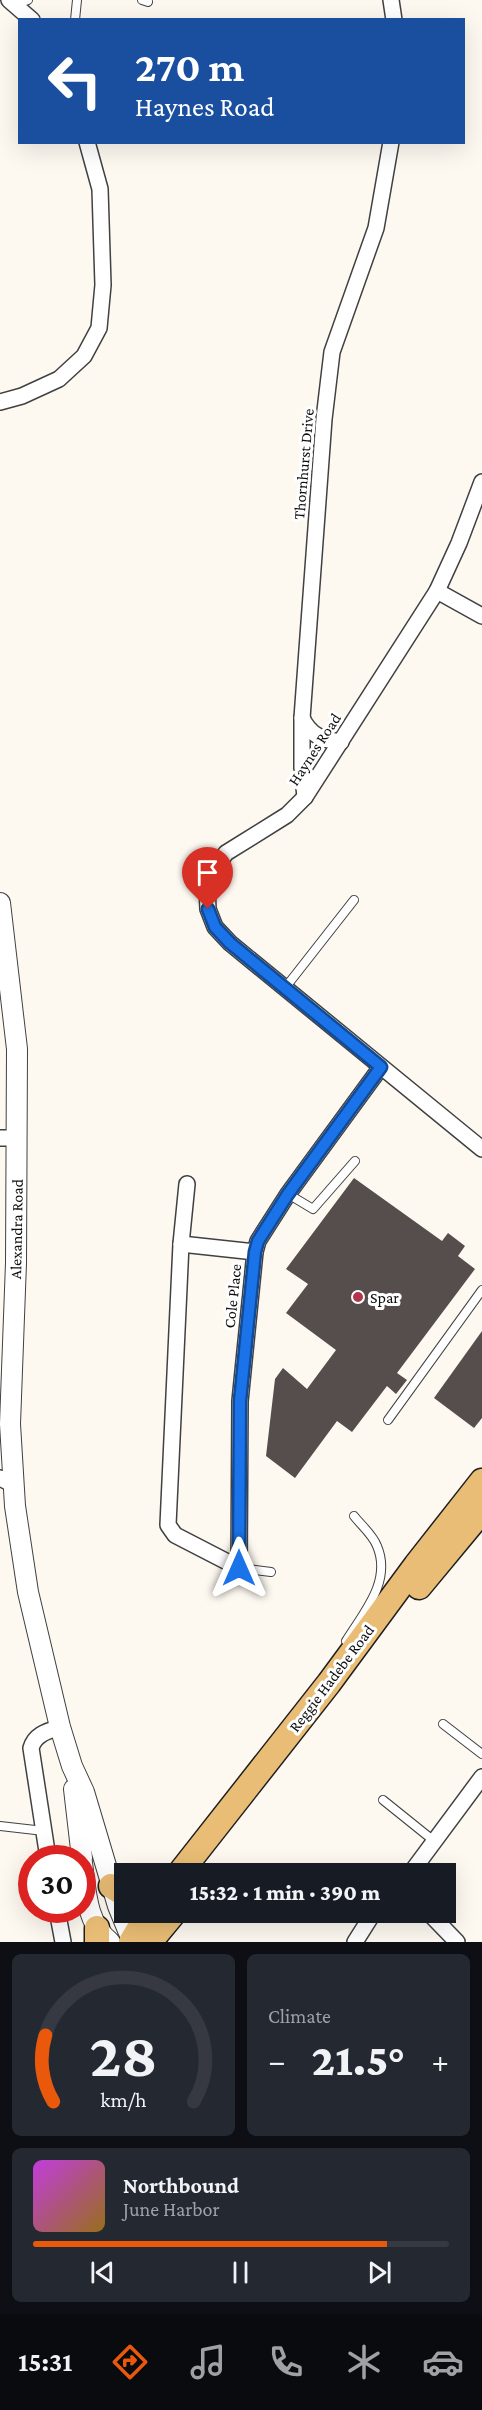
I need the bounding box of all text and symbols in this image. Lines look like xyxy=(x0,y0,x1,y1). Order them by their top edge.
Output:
icon: left xyxy=(36,42,114,120)
text: 270 m xyxy=(135,43,244,90)
text: Haynes Road xyxy=(135,92,274,122)
street label: Thornhurst Drive xyxy=(290,408,317,520)
street label: Haynes Road xyxy=(285,710,345,789)
pin xyxy=(182,847,233,909)
icon: arrive xyxy=(191,856,224,889)
street label: Alexandra Road xyxy=(7,1178,26,1279)
street label: Cole Place xyxy=(221,1263,244,1329)
place label: Spar xyxy=(370,1289,399,1307)
marker: Spar xyxy=(351,1290,365,1304)
position arrow xyxy=(207,1536,271,1600)
street label: Reggie Hadebe Road xyxy=(286,1621,378,1736)
speed limit sign: 30 xyxy=(18,1845,96,1923)
text: 15:32 · 1 min · 390 m xyxy=(190,1880,380,1905)
text: Climate xyxy=(268,2005,331,2027)
text: 28 xyxy=(89,2020,158,2089)
text: 21.5° xyxy=(312,2035,405,2085)
text: − xyxy=(268,2042,285,2079)
text: + xyxy=(432,2042,449,2079)
text: km/h xyxy=(100,2088,147,2112)
text: Northbound xyxy=(123,2173,239,2198)
text: June Harbor xyxy=(123,2198,220,2220)
icon: previous xyxy=(86,2256,119,2289)
icon: pause xyxy=(224,2256,257,2289)
icon: next xyxy=(363,2256,396,2289)
icon: directions xyxy=(109,2341,151,2383)
icon: music xyxy=(187,2341,229,2383)
icon: phone xyxy=(265,2341,307,2383)
icon: climate xyxy=(343,2341,385,2383)
icon: car xyxy=(422,2341,464,2383)
text: 15:31 xyxy=(18,2347,72,2377)

